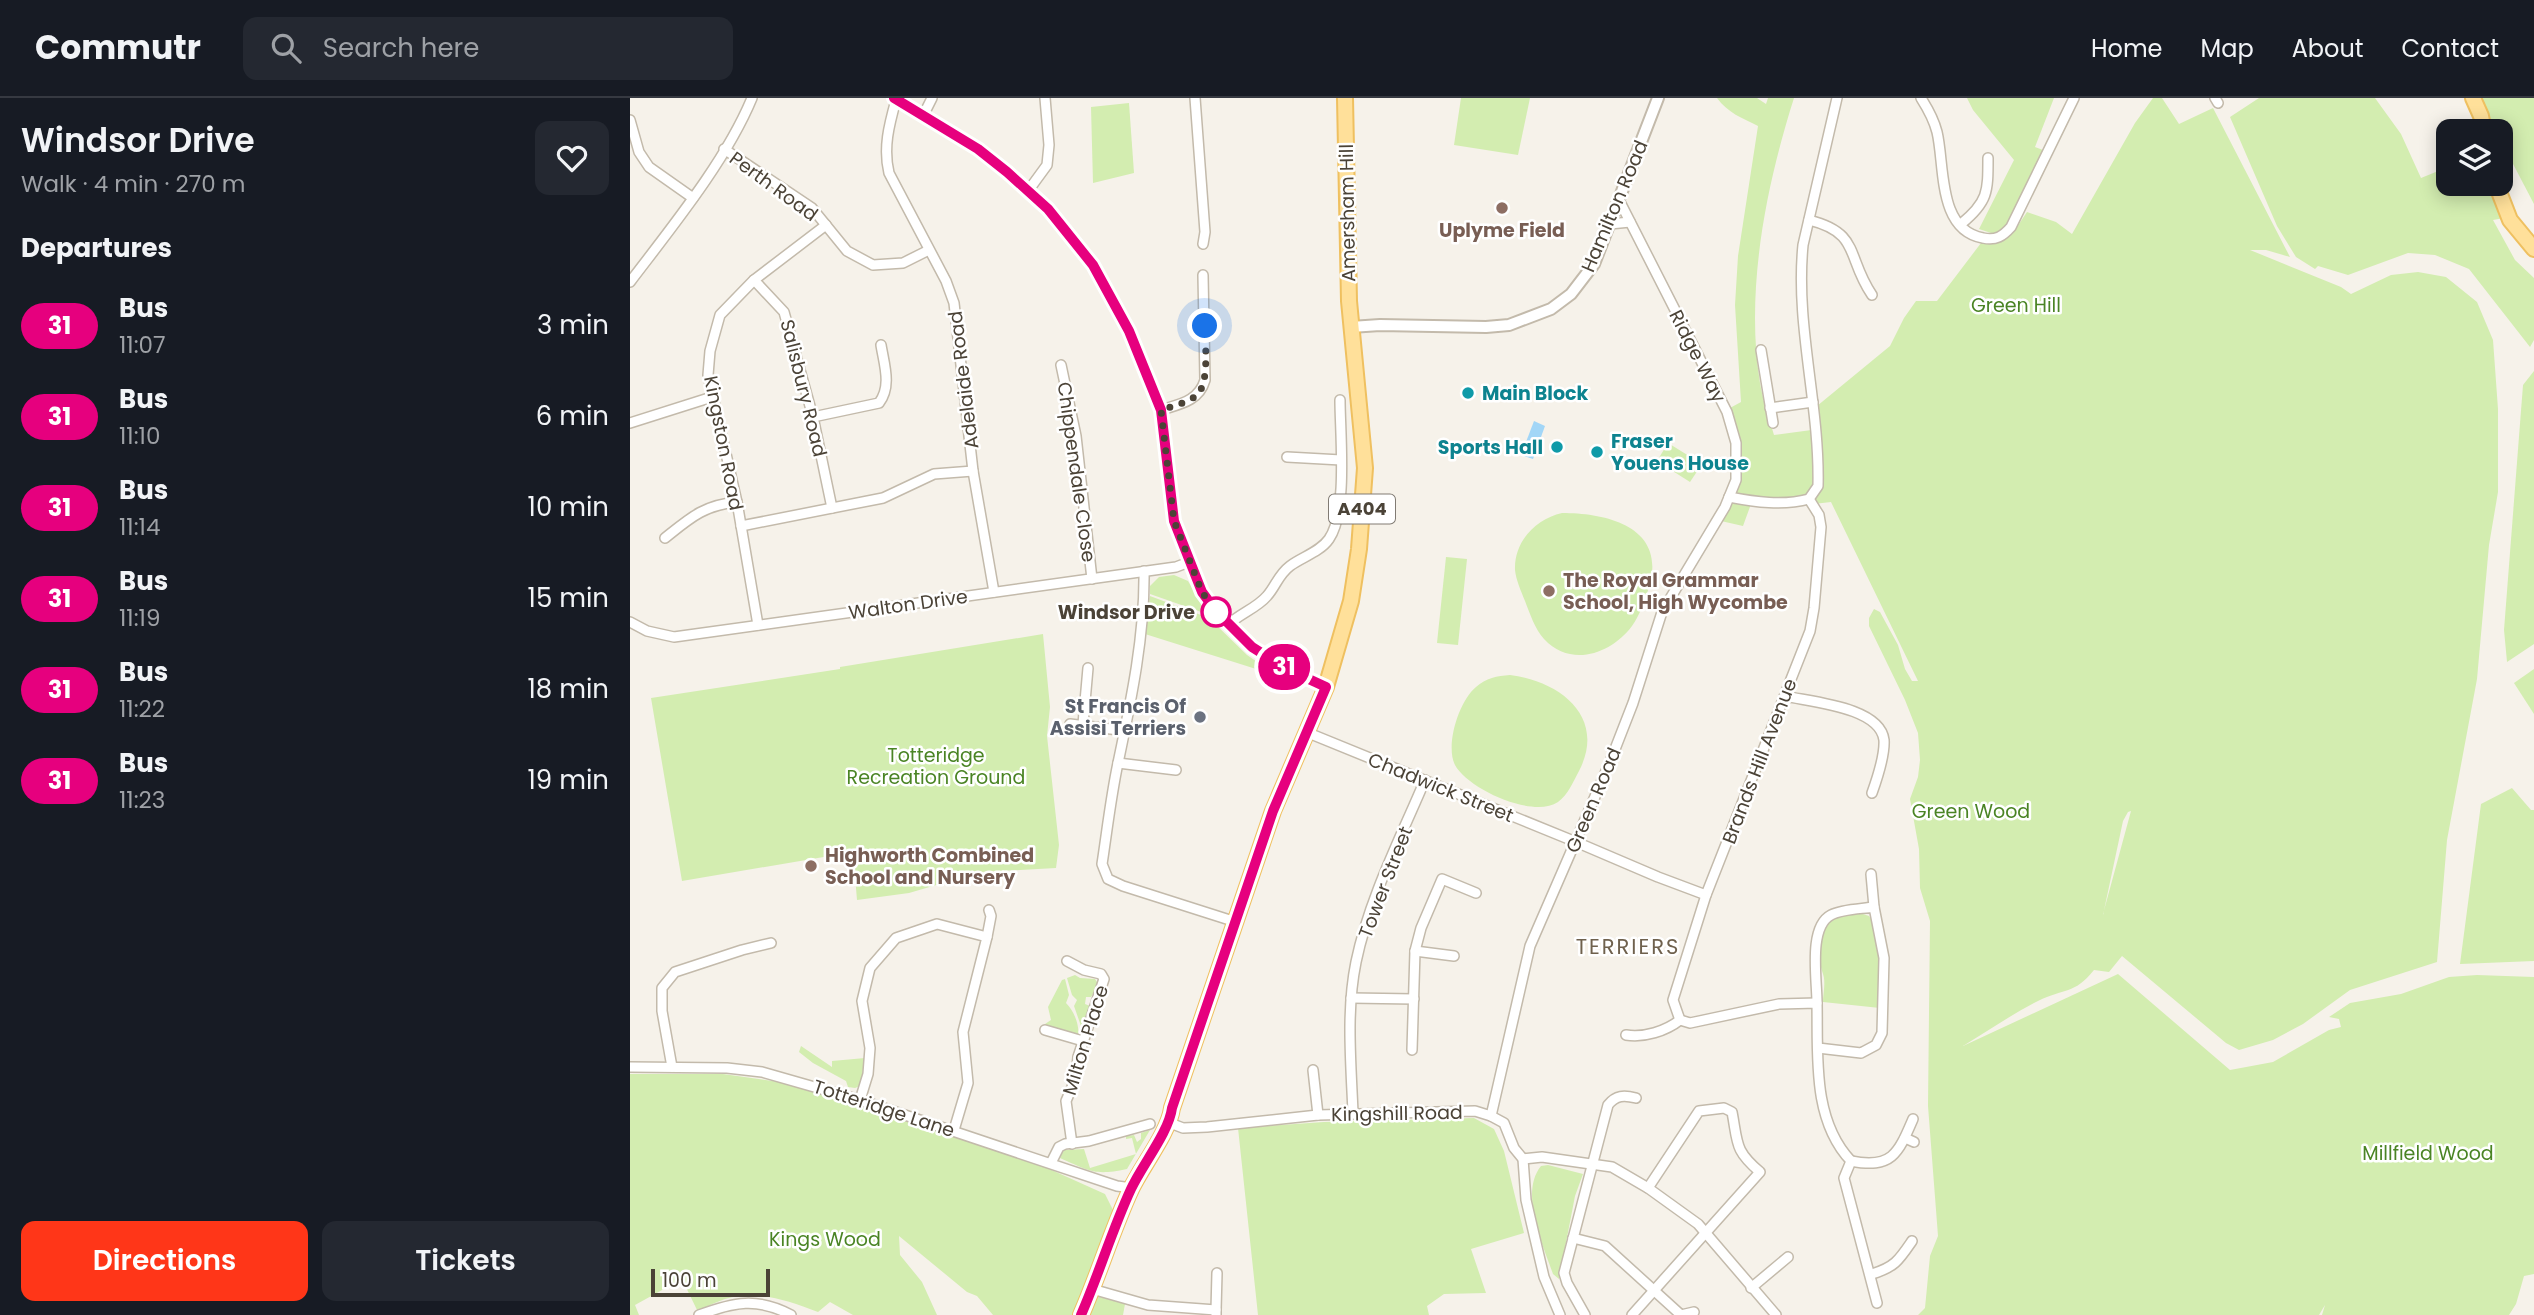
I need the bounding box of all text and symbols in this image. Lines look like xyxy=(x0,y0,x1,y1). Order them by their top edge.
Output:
search box xyxy=(243,17,733,80)
text: Commutr xyxy=(35,24,201,71)
icon: search xyxy=(267,29,305,67)
text: Search here xyxy=(323,30,479,66)
text: Home xyxy=(2091,32,2163,65)
text: Map xyxy=(2201,32,2254,65)
text: About xyxy=(2292,32,2363,65)
text: Contact xyxy=(2401,32,2499,65)
text: Windsor Drive xyxy=(21,117,255,164)
map controls xyxy=(2436,119,2513,196)
button: layers xyxy=(2436,119,2513,196)
button: heart xyxy=(535,121,609,195)
street label: Hamilton Road xyxy=(1575,136,1654,276)
street label: Amersham Hill xyxy=(1333,144,1362,282)
street label: Perth Road xyxy=(724,145,823,228)
text: Walk · 4 min · 270 m xyxy=(21,168,246,200)
marker: Uplyme Field xyxy=(1494,200,1510,216)
place label: Uplyme Field xyxy=(1439,217,1565,244)
text: Departures xyxy=(21,230,172,266)
text: Bus xyxy=(119,290,168,326)
park label: Green Hill xyxy=(1971,292,2061,319)
street label: Ridge Way xyxy=(1663,305,1733,408)
text: 3 min xyxy=(537,307,609,343)
your location xyxy=(1187,308,1222,343)
text: 31 xyxy=(48,309,71,342)
street label: Adelaide Road xyxy=(942,309,985,450)
street label: Salisbury Road xyxy=(773,317,834,460)
text: 11:07 xyxy=(119,329,166,361)
street label: Kingston Road xyxy=(697,373,750,513)
street label: Chippendale Close xyxy=(1051,380,1103,564)
place label: Main Block xyxy=(1482,380,1589,407)
text: Bus xyxy=(119,381,168,417)
marker: Main Block xyxy=(1460,385,1476,401)
text: 6 min xyxy=(536,398,609,434)
text: 31 xyxy=(48,400,71,433)
text: 11:10 xyxy=(119,420,160,452)
place label: Fraser Youens House xyxy=(1611,428,1749,477)
place label: Sports Hall xyxy=(1438,434,1543,461)
marker: Sports Hall xyxy=(1549,439,1565,455)
marker: Fraser Youens House xyxy=(1589,444,1605,460)
text: Bus xyxy=(119,472,168,508)
text: 10 min xyxy=(528,489,609,525)
text: 31 xyxy=(48,491,71,524)
road number: A404 xyxy=(1329,494,1395,524)
text: 11:14 xyxy=(119,511,160,543)
text: Bus xyxy=(119,563,168,599)
place label: The Royal Grammar School, High Wycombe xyxy=(1563,567,1788,616)
text: 15 min xyxy=(528,580,609,616)
text: 31 xyxy=(48,582,71,615)
street label: Walton Drive xyxy=(847,583,969,626)
marker: The Royal Grammar School, High Wycombe xyxy=(1541,583,1557,599)
marker: Windsor Drive xyxy=(1201,597,1231,627)
place label: Windsor Drive xyxy=(1058,599,1195,626)
text: 11:19 xyxy=(119,602,160,634)
line badge: 31 xyxy=(1252,644,1316,690)
text: 31 xyxy=(1272,650,1296,683)
text: Bus xyxy=(119,654,168,690)
text: 18 min xyxy=(528,671,609,707)
text: 31 xyxy=(48,673,71,706)
street label: Brands Hill Avenue xyxy=(1715,675,1803,848)
text: 11:22 xyxy=(119,693,165,725)
place label: St Francis Of Assisi Terriers xyxy=(1050,693,1186,742)
marker: St Francis Of Assisi Terriers xyxy=(1192,709,1208,725)
park label: Totteridge Recreation Ground xyxy=(847,742,1025,791)
street label: Green Road xyxy=(1559,743,1628,857)
text: Bus xyxy=(119,745,168,781)
street label: Chadwick Street xyxy=(1364,746,1518,829)
text: 19 min xyxy=(528,762,609,798)
text: 31 xyxy=(48,764,71,797)
text: 11:23 xyxy=(119,784,165,816)
park label: Green Wood xyxy=(1912,798,2030,825)
street label: Tower Street xyxy=(1352,822,1419,942)
place label: Highworth Combined School and Nursery xyxy=(825,842,1034,891)
marker: Highworth Combined School and Nursery xyxy=(803,858,819,874)
district label: TERRIERS xyxy=(1576,932,1680,961)
street label: Milton Place xyxy=(1056,982,1115,1099)
street label: Totteridge Lane xyxy=(810,1073,958,1144)
street label: Kingshill Road xyxy=(1331,1099,1463,1128)
park label: Millfield Wood xyxy=(2362,1140,2494,1167)
button: Directions xyxy=(21,1221,308,1301)
button: Tickets xyxy=(322,1221,609,1301)
park label: Kings Wood xyxy=(769,1226,881,1253)
scale bar xyxy=(651,1266,770,1298)
text: 100 m xyxy=(662,1267,717,1294)

